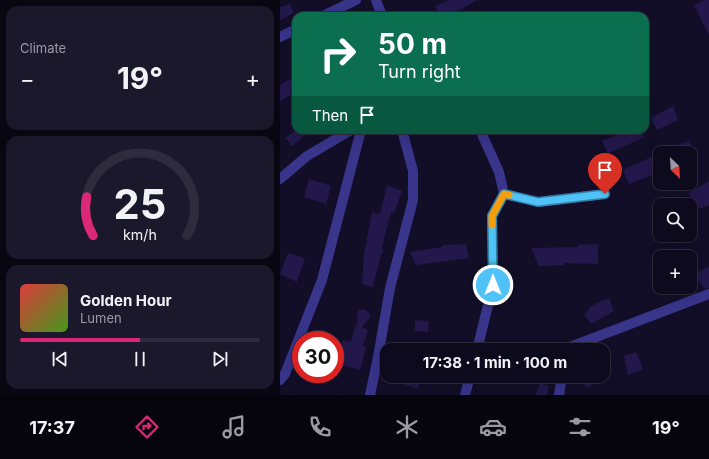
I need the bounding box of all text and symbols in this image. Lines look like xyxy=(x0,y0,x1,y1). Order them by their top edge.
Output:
text: 50 m xyxy=(378,27,447,61)
icon: right xyxy=(312,28,364,80)
text: Climate xyxy=(20,40,66,56)
text: 19° xyxy=(117,60,163,96)
text: Turn right xyxy=(378,61,461,82)
text: − xyxy=(20,66,35,92)
text: + xyxy=(245,66,260,92)
icon: arrive xyxy=(356,104,378,126)
text: Then xyxy=(312,106,348,125)
north arrow xyxy=(653,146,697,190)
map controls xyxy=(653,146,697,294)
pin xyxy=(588,153,622,194)
icon: arrive xyxy=(594,159,616,181)
text: 25 xyxy=(114,178,166,228)
button: search xyxy=(653,198,697,242)
text: km/h xyxy=(123,225,157,242)
button: + xyxy=(653,250,697,294)
position arrow xyxy=(472,264,514,306)
text: Golden Hour xyxy=(80,291,172,310)
text: Lumen xyxy=(80,310,122,326)
speed limit sign: 30 xyxy=(292,331,344,383)
icon: previous xyxy=(49,348,71,370)
icon: pause xyxy=(129,348,151,370)
icon: next xyxy=(209,348,231,370)
text: 17:38 · 1 min · 100 m xyxy=(423,353,567,372)
icon: directions xyxy=(133,413,161,441)
icon: music xyxy=(220,413,248,441)
icon: phone xyxy=(306,413,334,441)
icon: climate xyxy=(393,413,421,441)
icon: car xyxy=(479,413,507,441)
icon: filters xyxy=(566,413,594,441)
text: 17:37 xyxy=(29,417,75,438)
text: 19° xyxy=(652,417,680,438)

